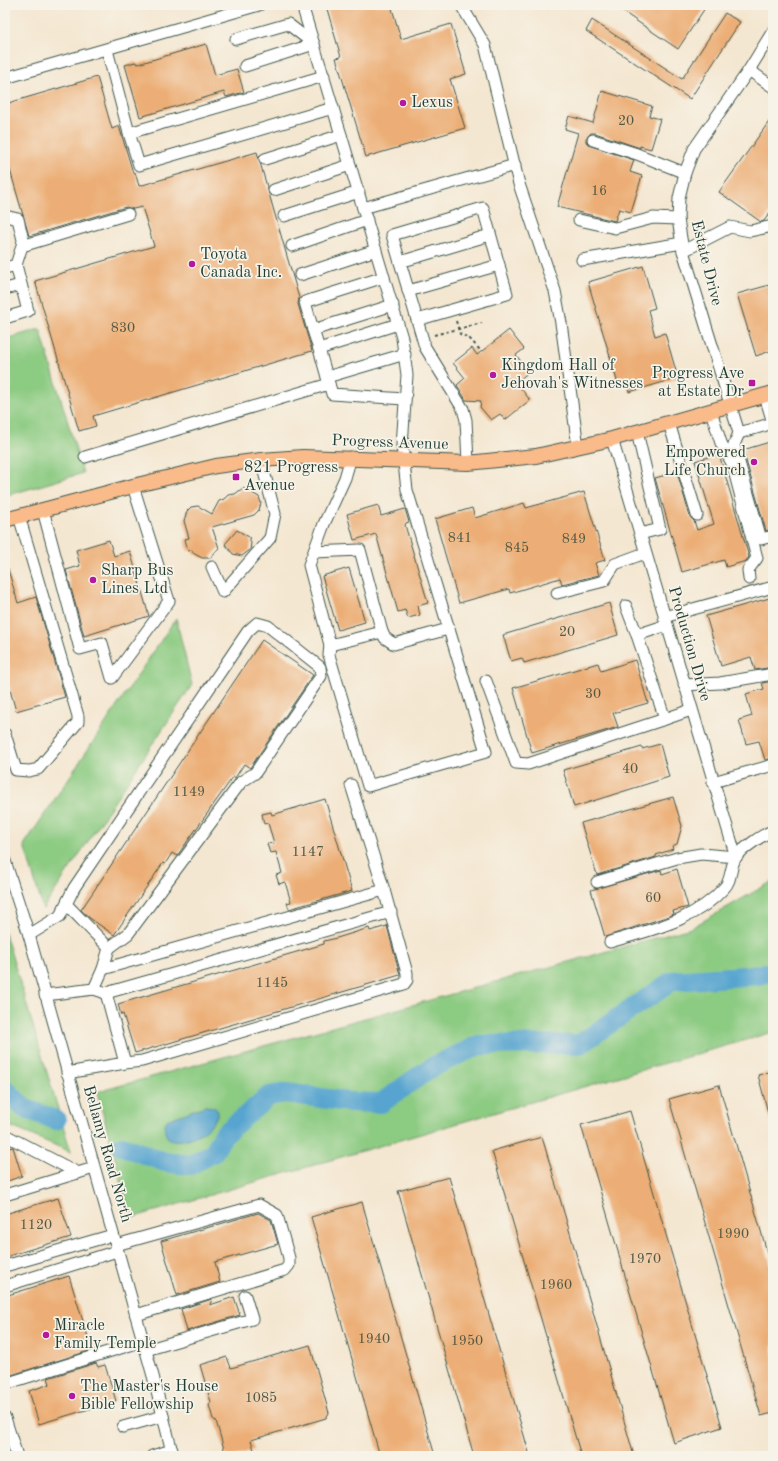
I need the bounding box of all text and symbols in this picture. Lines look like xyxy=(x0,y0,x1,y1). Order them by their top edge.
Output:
place label: Lexus xyxy=(411,95,453,111)
marker: Lexus xyxy=(398,98,408,108)
house number: 20 xyxy=(618,114,634,128)
house number: 16 xyxy=(591,184,607,198)
street label: Estate Drive xyxy=(688,219,724,307)
place label: Toyota Canada Inc. xyxy=(200,247,282,281)
marker: Toyota Canada Inc. xyxy=(187,259,197,269)
house number: 830 xyxy=(111,321,135,335)
place label: Kingdom Hall of Jehovah's Witnesses xyxy=(501,358,643,392)
place label: Progress Ave at Estate Dr xyxy=(651,366,744,400)
marker: Kingdom Hall of Jehovah's Witnesses xyxy=(488,370,498,380)
marker: Progress Ave at Estate Dr xyxy=(747,378,757,388)
street label: Progress Avenue xyxy=(331,433,449,453)
place label: Empowered Life Church xyxy=(664,445,746,479)
marker: Empowered Life Church xyxy=(749,457,759,467)
place label: 821 Progress Avenue xyxy=(244,460,338,494)
marker: 821 Progress Avenue xyxy=(231,472,241,482)
house number: 841 xyxy=(448,531,472,545)
house number: 849 xyxy=(562,532,586,546)
house number: 845 xyxy=(505,541,529,555)
place label: Sharp Bus Lines Ltd xyxy=(101,563,173,597)
marker: Sharp Bus Lines Ltd xyxy=(88,575,98,585)
street label: Production Drive xyxy=(665,585,713,703)
house number: 20 xyxy=(559,625,575,639)
house number: 30 xyxy=(585,687,601,701)
house number: 40 xyxy=(622,762,638,776)
house number: 1149 xyxy=(173,785,205,799)
house number: 1147 xyxy=(292,845,324,859)
house number: 60 xyxy=(645,891,661,905)
house number: 1145 xyxy=(256,976,288,990)
street label: Bellamy Road North xyxy=(80,1084,134,1225)
house number: 1120 xyxy=(20,1218,52,1232)
house number: 1990 xyxy=(717,1227,749,1241)
house number: 1970 xyxy=(629,1252,661,1266)
house number: 1960 xyxy=(540,1278,572,1292)
place label: Miracle Family Temple xyxy=(54,1318,156,1352)
marker: Miracle Family Temple xyxy=(41,1330,51,1340)
house number: 1940 xyxy=(358,1332,390,1346)
house number: 1950 xyxy=(451,1334,483,1348)
place label: The Master's House Bible Fellowship xyxy=(80,1379,218,1413)
marker: The Master's House Bible Fellowship xyxy=(67,1391,77,1401)
house number: 1085 xyxy=(245,1391,277,1405)

